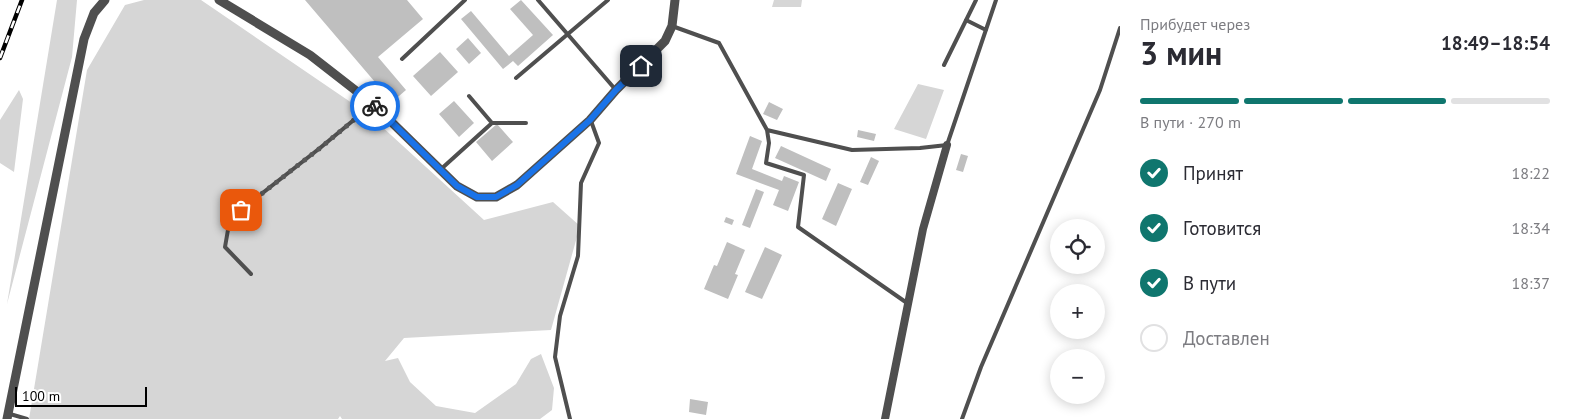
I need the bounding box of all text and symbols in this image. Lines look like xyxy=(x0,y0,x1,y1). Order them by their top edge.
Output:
text: Прибудет через xyxy=(1140,14,1250,34)
text: 18:49–18:54 xyxy=(1441,31,1550,55)
text: 3 мин xyxy=(1140,32,1222,74)
pin xyxy=(620,45,662,87)
icon: home xyxy=(627,52,655,80)
courier xyxy=(350,81,400,131)
icon: bike xyxy=(361,92,389,120)
text: В пути · 270 m xyxy=(1140,112,1241,132)
icon: check xyxy=(1140,159,1168,187)
text: Принят xyxy=(1183,161,1243,185)
text: 18:22 xyxy=(1512,163,1550,183)
pin xyxy=(220,189,262,231)
icon: bag xyxy=(227,196,255,224)
icon: check xyxy=(1140,214,1168,242)
text: Готовится xyxy=(1183,216,1261,240)
text: 18:34 xyxy=(1512,218,1550,238)
map controls xyxy=(1050,219,1105,404)
button: locate xyxy=(1050,219,1105,274)
icon: check xyxy=(1140,269,1168,297)
text: В пути xyxy=(1183,271,1236,295)
text: 18:37 xyxy=(1512,273,1550,293)
button: + xyxy=(1050,284,1105,339)
text: Доставлен xyxy=(1183,326,1270,350)
button: − xyxy=(1050,349,1105,404)
scale bar xyxy=(15,384,148,407)
text: 100 m xyxy=(22,387,60,405)

